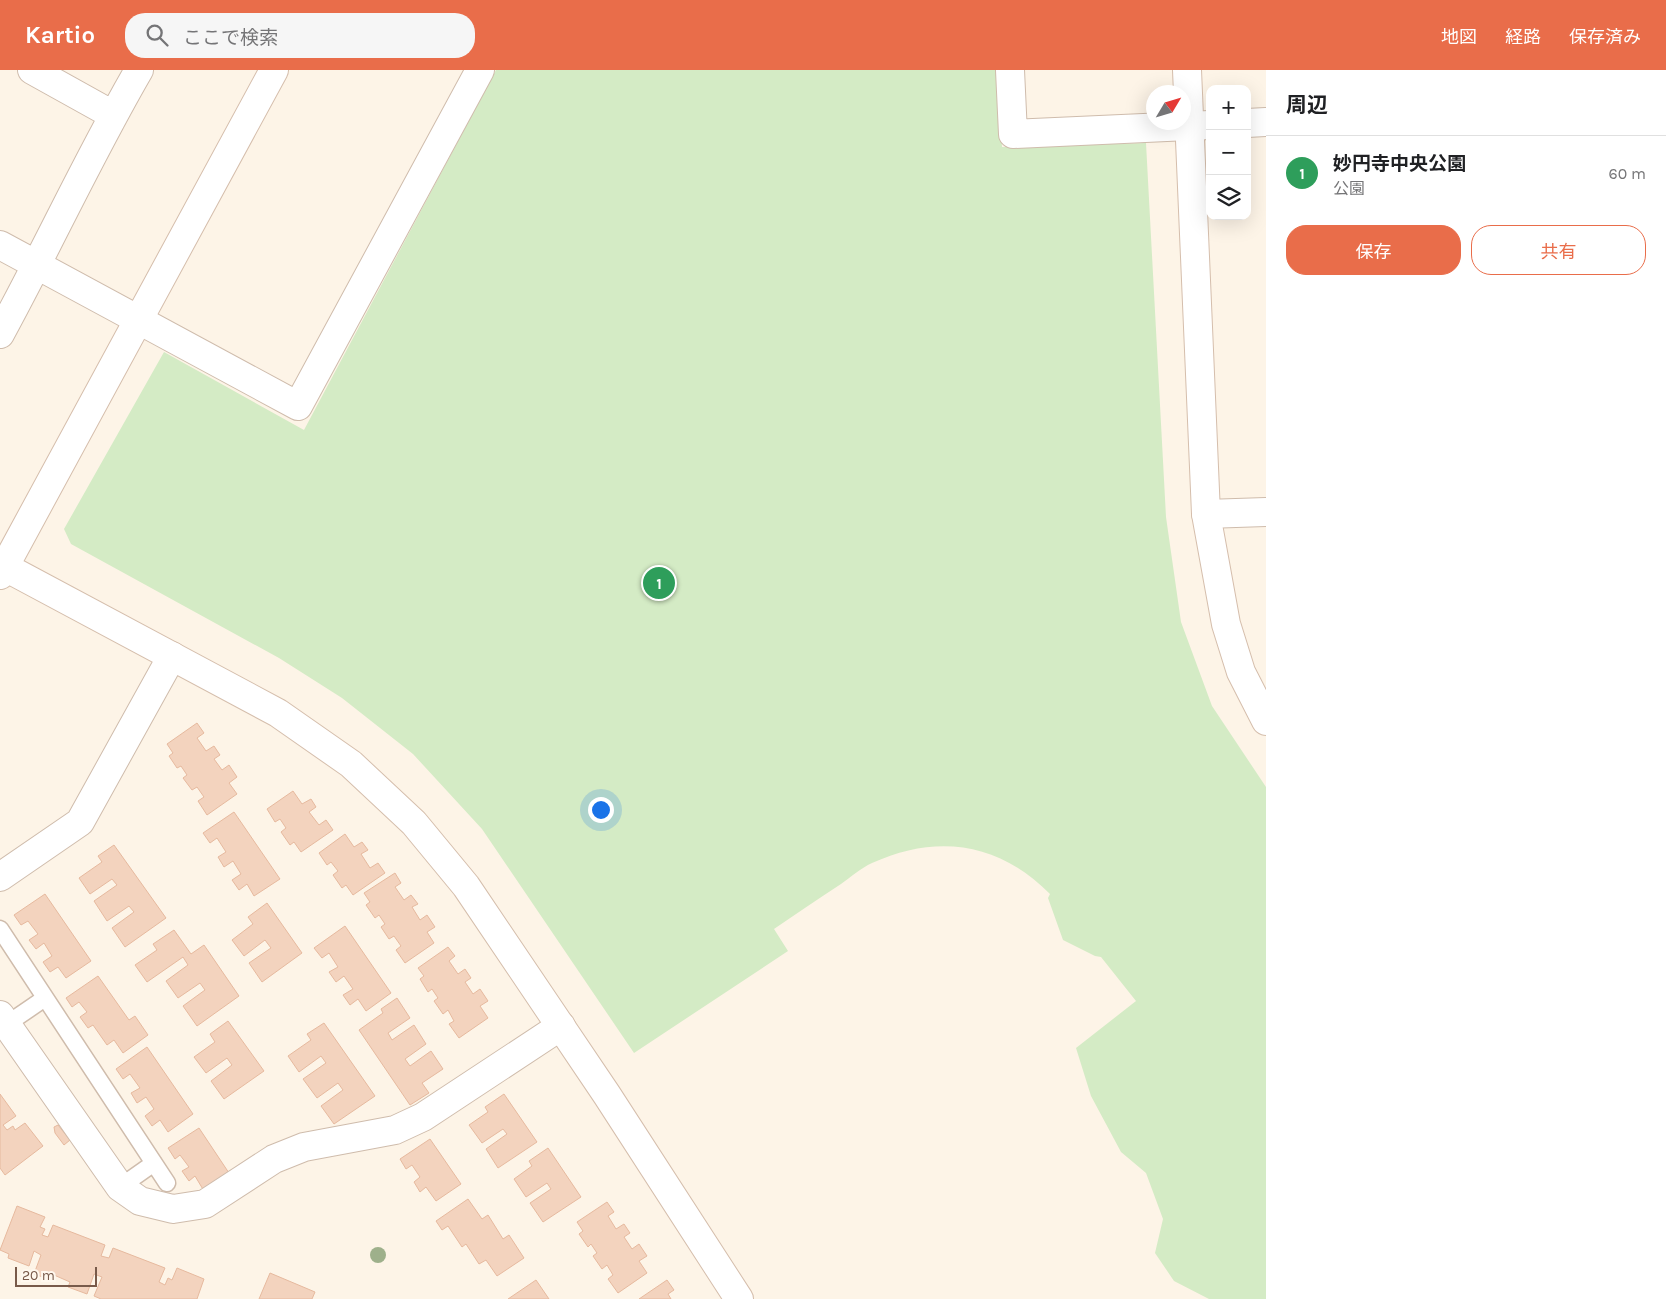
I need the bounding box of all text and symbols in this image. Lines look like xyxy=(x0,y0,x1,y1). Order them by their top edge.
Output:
search box xyxy=(125,13,475,58)
text: Kartio xyxy=(25,21,95,49)
icon: search xyxy=(143,21,171,49)
text: 地図 xyxy=(1441,26,1477,48)
text: 経路 xyxy=(1505,26,1541,48)
text: 保存済み xyxy=(1569,26,1641,48)
text: ここで検索 xyxy=(183,27,278,49)
north arrow xyxy=(1146,85,1191,130)
map controls xyxy=(1206,85,1251,220)
button: + xyxy=(1206,85,1251,130)
text: 周辺 xyxy=(1286,93,1328,117)
button: − xyxy=(1206,130,1251,175)
text: 妙円寺中央公園 xyxy=(1333,153,1466,175)
text: 1 xyxy=(1299,164,1305,183)
text: 60 m xyxy=(1609,164,1646,183)
button: layers xyxy=(1206,175,1251,220)
text: 公園 xyxy=(1333,179,1365,198)
button: 保存 xyxy=(1286,225,1461,275)
button: 共有 xyxy=(1471,225,1646,275)
pin: 1 xyxy=(643,564,675,602)
your location xyxy=(588,797,614,823)
scale bar xyxy=(15,1264,98,1287)
text: 20 m xyxy=(22,1267,55,1284)

